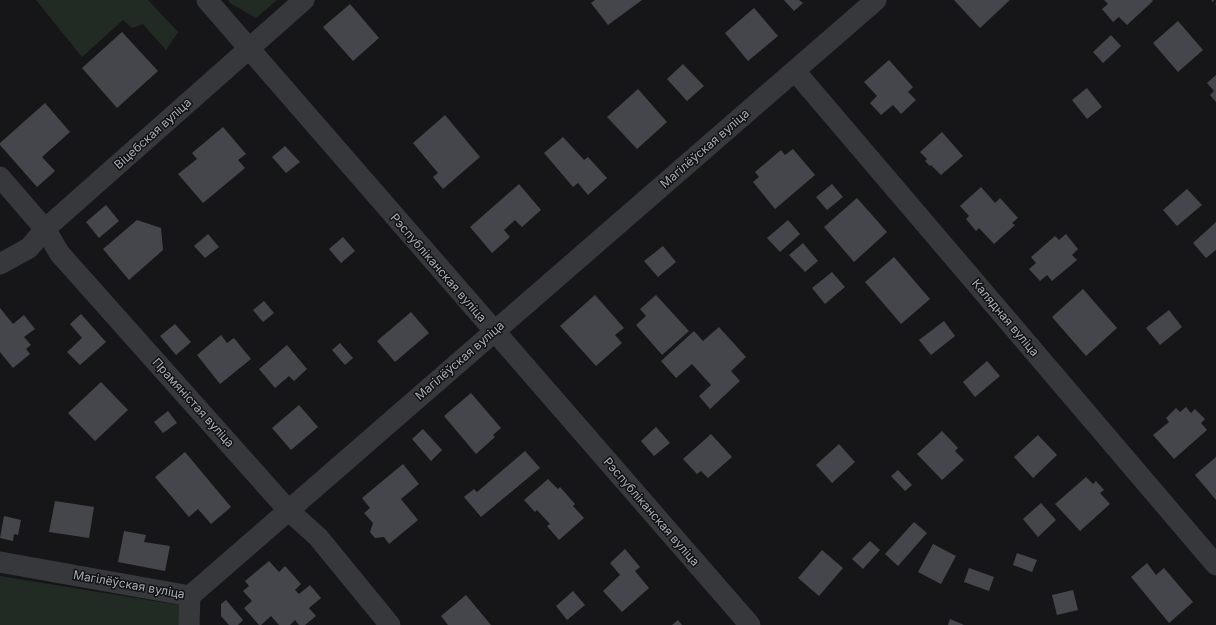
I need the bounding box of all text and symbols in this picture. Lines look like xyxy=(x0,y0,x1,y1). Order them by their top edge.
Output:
street label: Віцебская вуліца xyxy=(111,96,195,172)
street label: Магілёўская вуліца xyxy=(658,107,752,191)
street label: Рэспубліканская вуліца xyxy=(387,211,489,325)
street label: Калядная вуліца xyxy=(968,276,1042,360)
street label: Магілёўская вуліца xyxy=(413,319,507,403)
street label: Прамяністая вуліца xyxy=(149,355,237,451)
street label: Рэспубліканская вуліца xyxy=(600,455,702,569)
street label: Магілёўская вуліца xyxy=(72,568,186,602)

